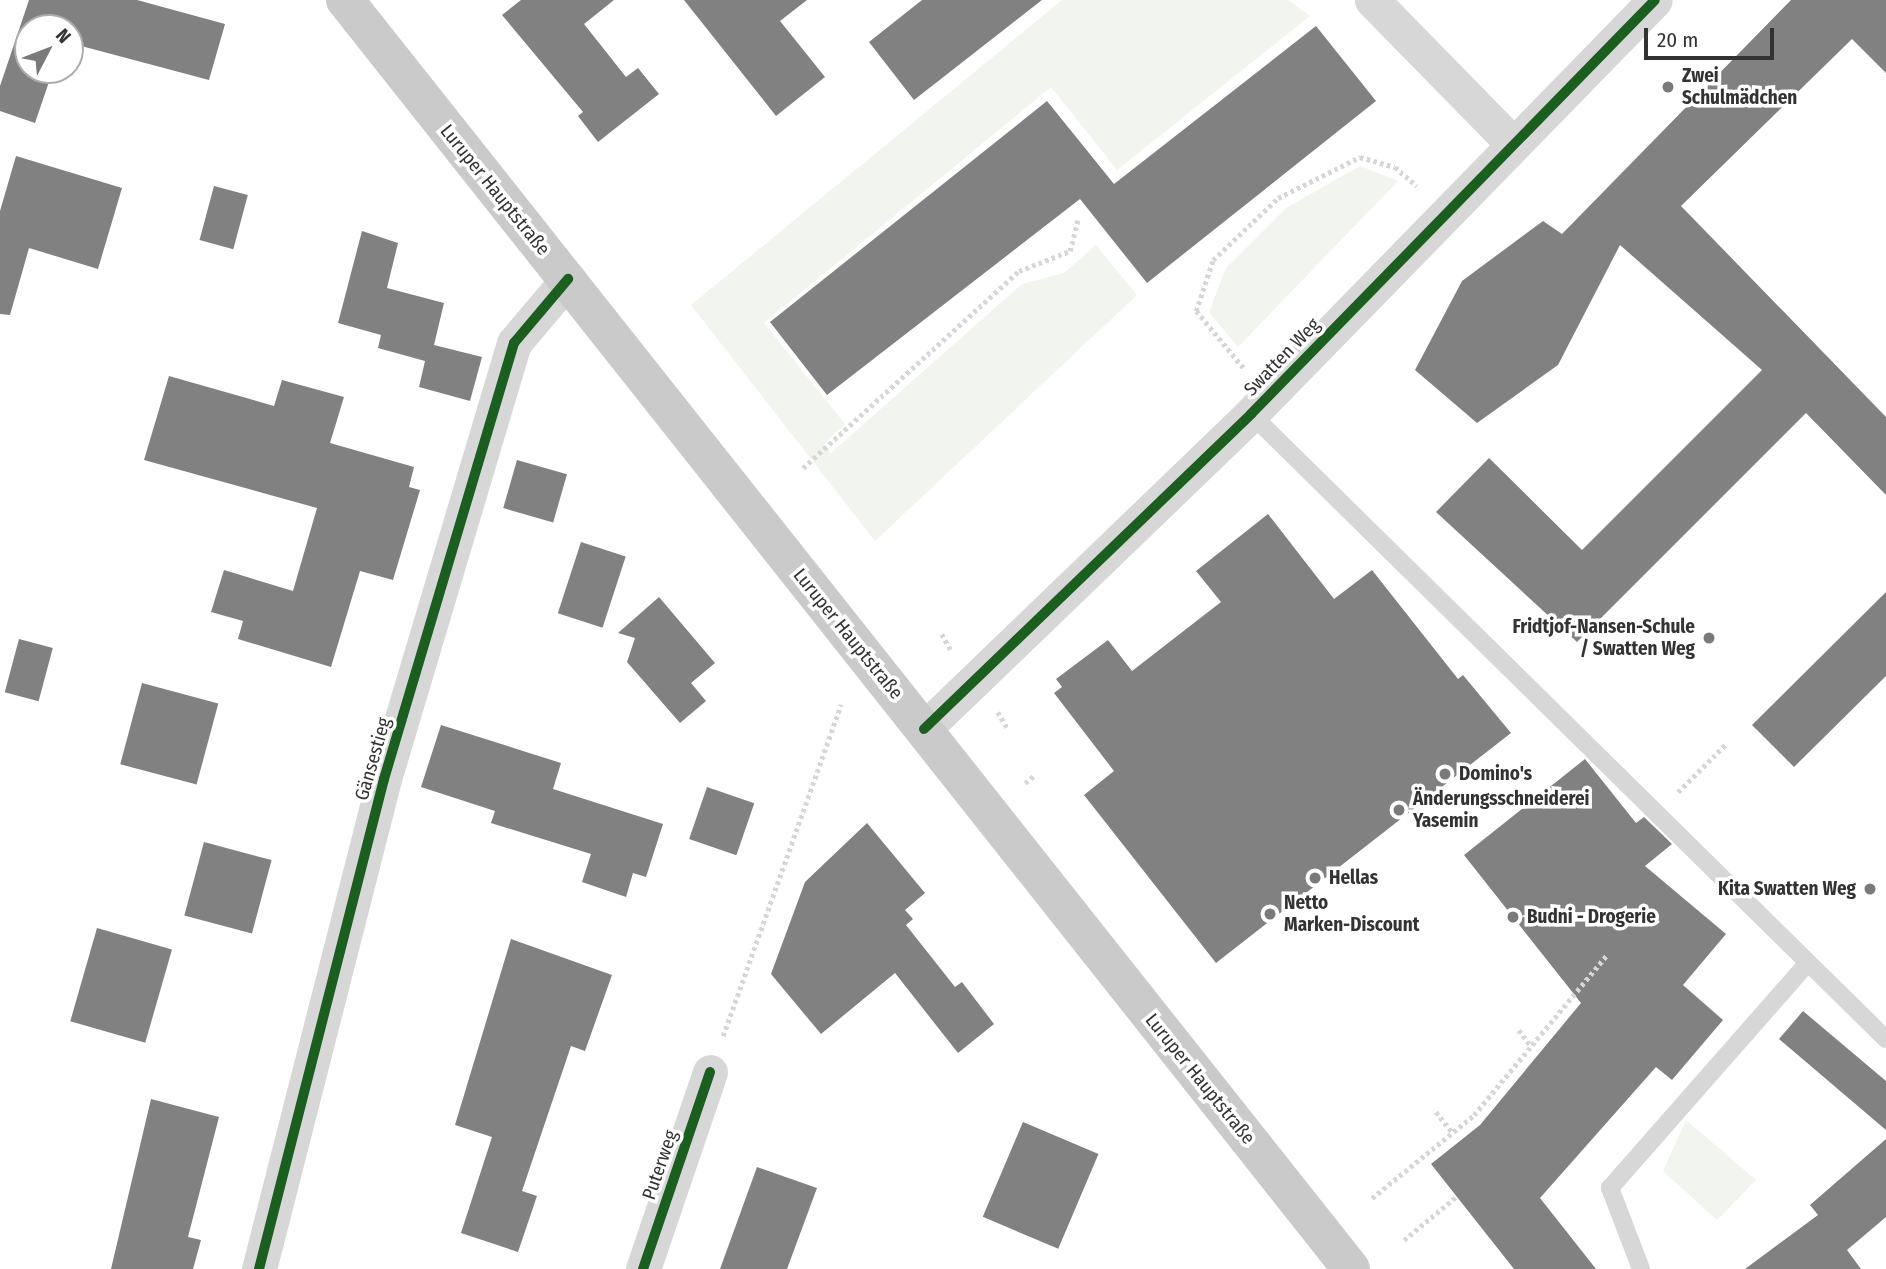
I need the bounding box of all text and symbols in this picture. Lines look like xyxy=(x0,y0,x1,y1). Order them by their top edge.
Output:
north arrow xyxy=(14,14,84,84)
scale bar xyxy=(1648,14,1778,58)
text: N xyxy=(51,24,76,48)
text: 20 m xyxy=(1657,27,1698,53)
place label: Zwei Schulmädchen xyxy=(1682,65,1797,109)
marker: Zwei Schulmädchen xyxy=(1660,79,1676,95)
street label: Luruper Hauptstraße xyxy=(435,120,555,260)
street label: Swatten Weg xyxy=(1239,313,1325,401)
street label: Luruper Hauptstraße xyxy=(788,564,908,704)
place label: Fridtjof-Nansen-Schule / Swatten Weg xyxy=(1513,616,1695,660)
marker: Fridtjof-Nansen-Schule / Swatten Weg xyxy=(1701,630,1717,646)
street label: Gänsestieg xyxy=(350,715,396,803)
place label: Domino's xyxy=(1459,763,1532,785)
marker: Domino's xyxy=(1437,766,1453,782)
place label: Änderungsschneiderei Yasemin xyxy=(1413,788,1590,832)
marker: Änderungsschneiderei Yasemin xyxy=(1391,802,1407,818)
place label: Hellas xyxy=(1329,867,1378,889)
marker: Hellas xyxy=(1307,870,1323,886)
place label: Kita Swatten Weg xyxy=(1718,878,1856,900)
marker: Kita Swatten Weg xyxy=(1862,881,1878,897)
place label: Netto Marken-Discount xyxy=(1284,892,1419,936)
marker: Netto Marken-Discount xyxy=(1262,906,1278,922)
place label: Budni - Drogerie xyxy=(1527,906,1656,928)
marker: Budni - Drogerie xyxy=(1505,909,1521,925)
street label: Luruper Hauptstraße xyxy=(1140,1009,1260,1149)
street label: Puterweg xyxy=(637,1127,683,1203)

